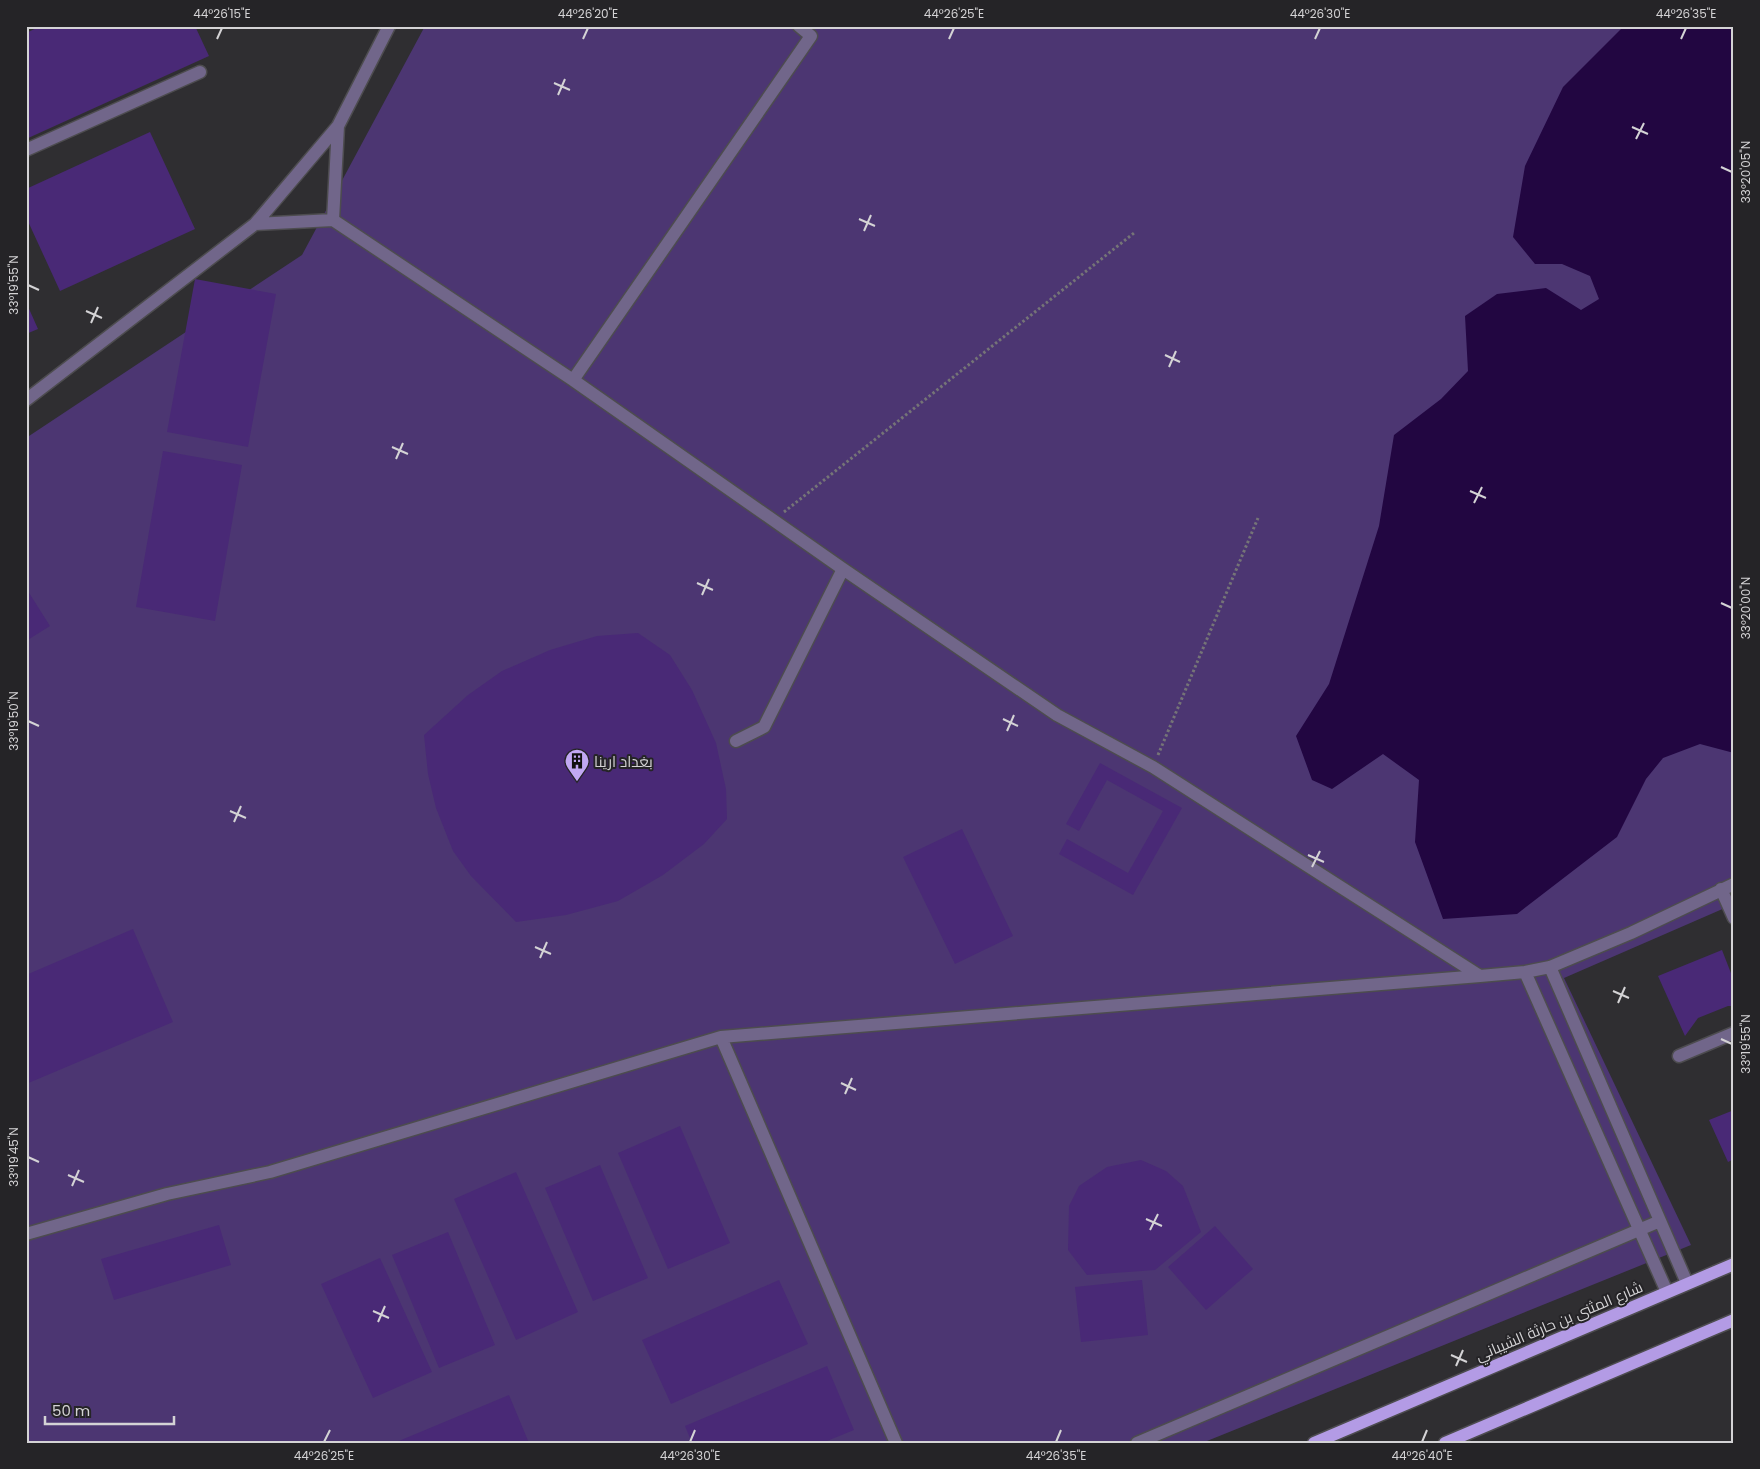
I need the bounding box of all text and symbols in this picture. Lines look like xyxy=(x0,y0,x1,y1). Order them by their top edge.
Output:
text: 44°26'15"E xyxy=(193,5,251,22)
text: 44°26'20"E xyxy=(558,5,618,22)
text: 44°26'25"E xyxy=(924,5,984,22)
text: 44°26'30"E xyxy=(1290,5,1350,22)
text: 44°26'35"E xyxy=(1656,5,1716,22)
text: 33°20'05"N xyxy=(1737,141,1754,203)
text: 33°19'55"N xyxy=(5,255,22,315)
text: 33°20'00"N xyxy=(1737,577,1754,639)
text: 33°19'50"N xyxy=(5,691,22,751)
building icon: بغداد ارينا xyxy=(564,748,590,782)
place label: بغداد ارينا xyxy=(594,751,653,772)
text: 33°19'55"N xyxy=(1737,1014,1754,1074)
text: 33°19'45"N xyxy=(5,1127,22,1187)
street label: شارع المثنى بن حارثة الشيباني xyxy=(1472,1276,1647,1368)
scale bar xyxy=(45,1394,174,1426)
text: 50 m xyxy=(52,1400,90,1421)
text: 44°26'25"E xyxy=(294,1447,354,1464)
text: 44°26'30"E xyxy=(660,1447,720,1464)
text: 44°26'35"E xyxy=(1026,1447,1086,1464)
text: 44°26'40"E xyxy=(1391,1447,1453,1464)

